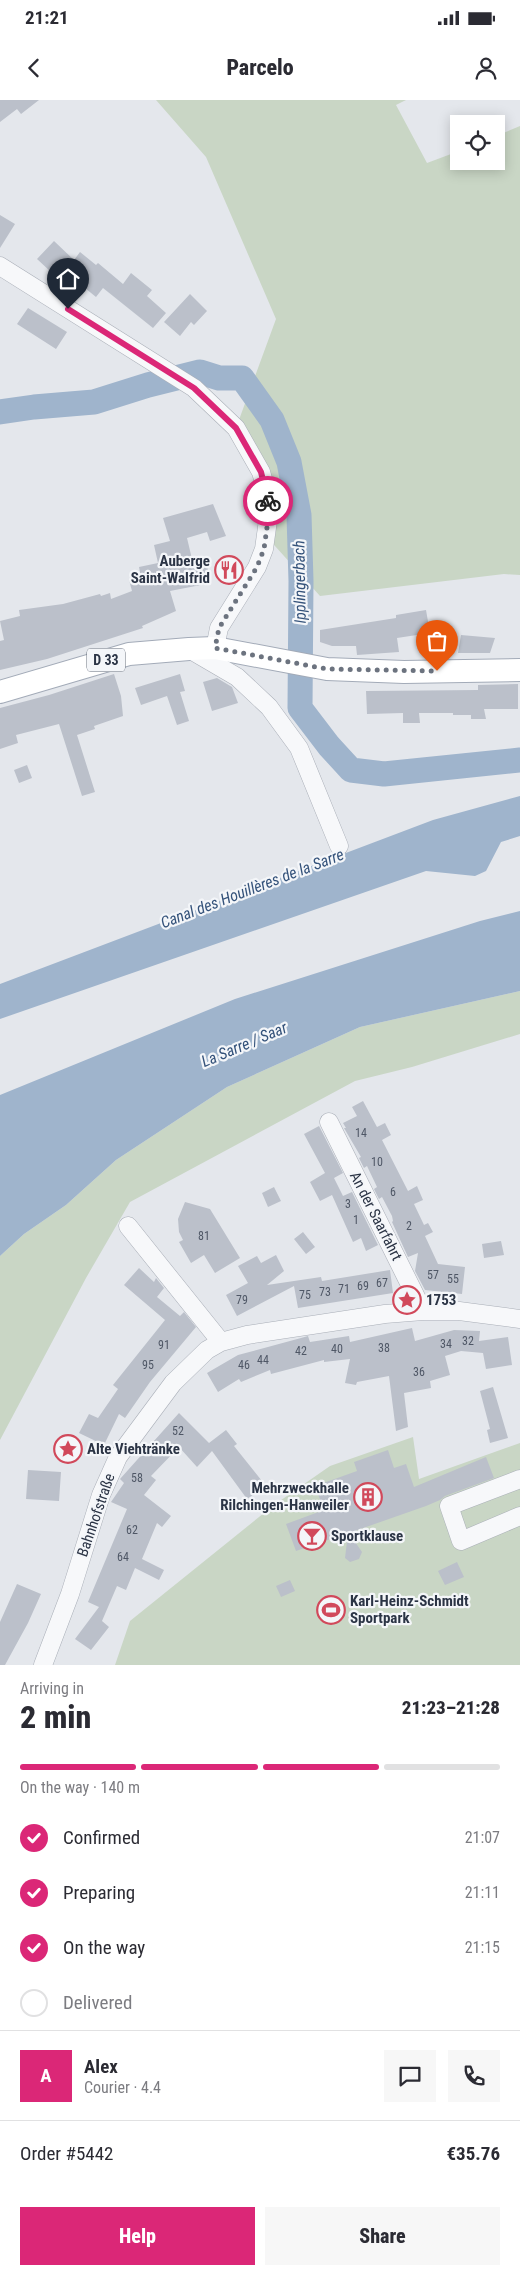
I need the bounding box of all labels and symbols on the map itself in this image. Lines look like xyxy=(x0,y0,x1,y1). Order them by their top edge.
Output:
pin xyxy=(47,258,89,309)
courier xyxy=(243,476,293,526)
water label: Ipplingerbach xyxy=(289,540,310,624)
place label: Auberge Saint-Walfrid xyxy=(131,552,210,587)
restaurant icon: Auberge Saint-Walfrid xyxy=(214,555,244,585)
pin xyxy=(416,620,458,671)
road number: D 33 xyxy=(87,648,125,672)
water label: Canal des Houillères de la Sarre xyxy=(158,845,347,932)
water label: La Sarre / Saar xyxy=(198,1017,291,1071)
house number: 14 xyxy=(355,1126,367,1140)
house number: 10 xyxy=(371,1155,383,1169)
street label: An der Saarfahrt xyxy=(346,1169,406,1263)
house number: 6 xyxy=(390,1185,396,1199)
house number: 3 xyxy=(345,1197,351,1211)
house number: 1 xyxy=(353,1213,359,1227)
house number: 2 xyxy=(406,1219,412,1233)
house number: 81 xyxy=(198,1229,210,1243)
house number: 57 xyxy=(427,1268,439,1282)
house number: 55 xyxy=(447,1272,459,1286)
house number: 67 xyxy=(376,1276,388,1290)
house number: 69 xyxy=(357,1279,369,1293)
house number: 71 xyxy=(338,1282,350,1296)
house number: 73 xyxy=(319,1285,331,1299)
place icon: 1753 xyxy=(392,1285,422,1315)
house number: 75 xyxy=(299,1288,311,1302)
place label: 1753 xyxy=(426,1291,456,1309)
house number: 79 xyxy=(236,1293,248,1307)
house number: 32 xyxy=(462,1334,474,1348)
house number: 34 xyxy=(440,1337,452,1351)
house number: 91 xyxy=(158,1338,170,1352)
house number: 38 xyxy=(378,1341,390,1355)
house number: 40 xyxy=(331,1342,343,1356)
house number: 42 xyxy=(295,1344,307,1358)
house number: 44 xyxy=(257,1353,269,1367)
house number: 95 xyxy=(142,1358,154,1372)
house number: 46 xyxy=(238,1358,250,1372)
house number: 36 xyxy=(413,1365,425,1379)
house number: 52 xyxy=(172,1424,184,1438)
place icon: Alte Viehtränke xyxy=(53,1434,83,1464)
place label: Alte Viehtränke xyxy=(87,1440,180,1458)
street label: Bahnhofstraße xyxy=(73,1471,119,1559)
house number: 58 xyxy=(131,1471,143,1485)
place label: Mehrzweckhalle Rilchingen-Hanweiler xyxy=(220,1479,349,1514)
building icon: Mehrzweckhalle Rilchingen-Hanweiler xyxy=(353,1482,383,1512)
bar icon: Sportklause xyxy=(297,1521,327,1551)
house number: 62 xyxy=(126,1523,138,1537)
place label: Sportklause xyxy=(331,1527,403,1545)
house number: 64 xyxy=(117,1550,129,1564)
place label: Karl-Heinz-Schmidt Sportpark xyxy=(350,1592,469,1627)
sports icon: Karl-Heinz-Schmidt Sportpark xyxy=(316,1595,346,1625)

